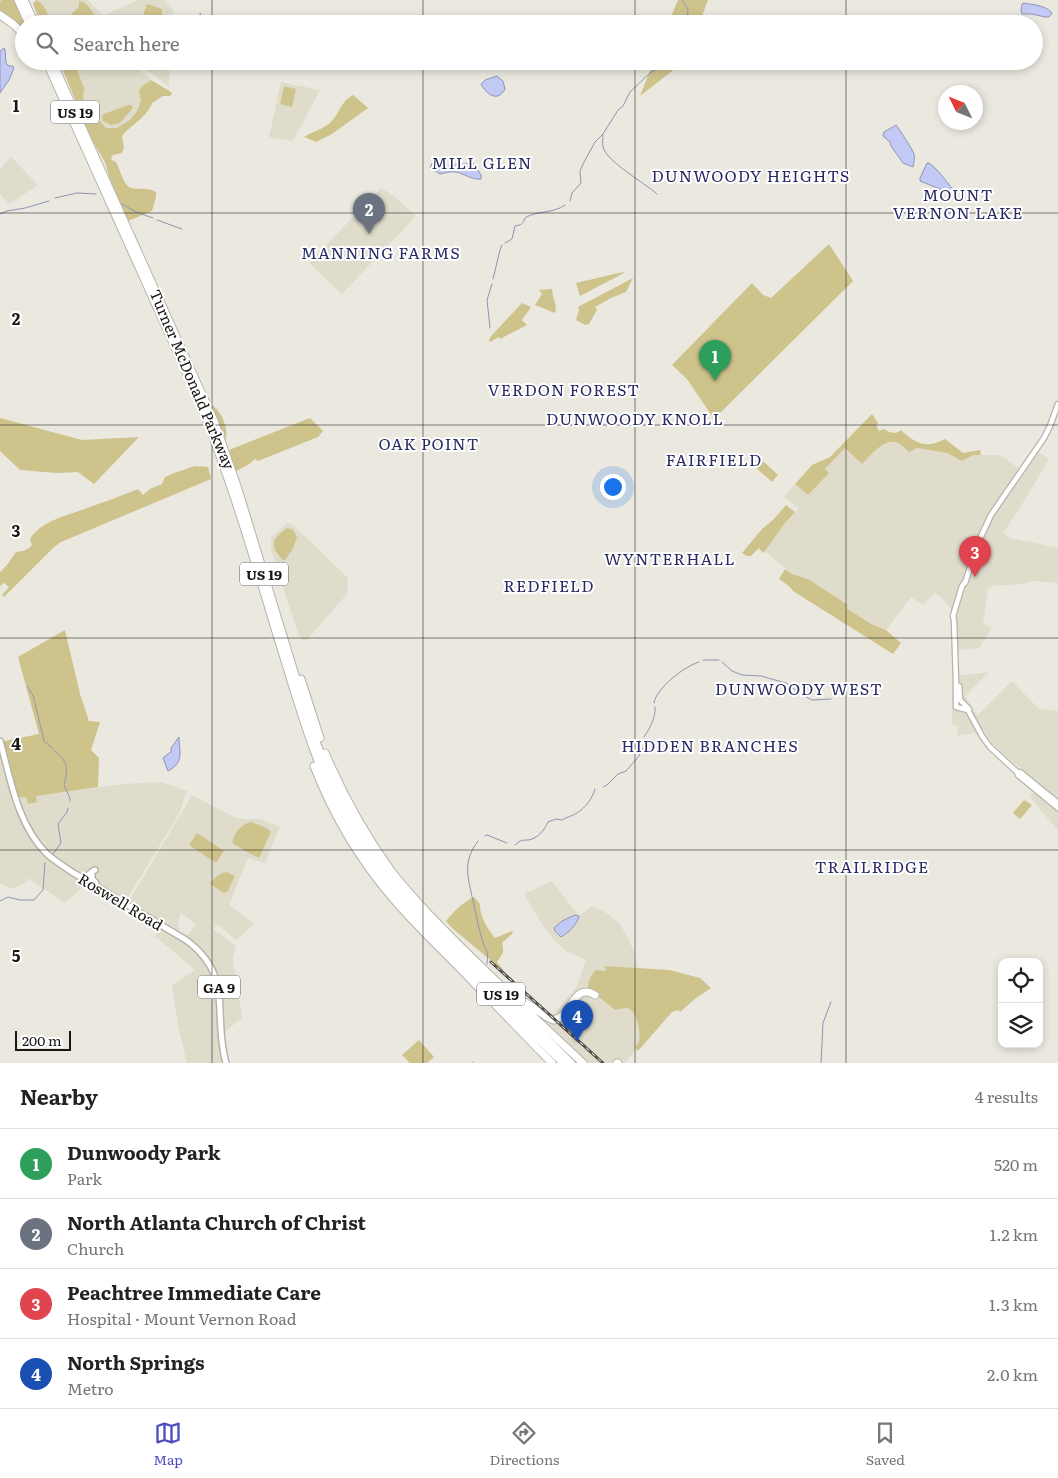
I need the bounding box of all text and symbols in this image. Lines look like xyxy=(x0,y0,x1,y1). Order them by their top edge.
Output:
search box xyxy=(15,15,1043,70)
icon: search xyxy=(33,29,61,57)
text: Search here xyxy=(73,29,180,57)
north arrow xyxy=(938,85,983,130)
text: 1 xyxy=(13,93,20,117)
road number: US 19 xyxy=(51,100,99,124)
district label: MILL GLEN xyxy=(432,150,532,174)
district label: DUNWOODY HEIGHTS xyxy=(652,163,850,187)
district label: MOUNT VERNON LAKE xyxy=(893,182,1023,224)
pin: 2 xyxy=(353,193,385,234)
district label: MANNING FARMS xyxy=(301,240,461,264)
street label: Turner McDonald Parkway xyxy=(145,285,242,473)
text: 2 xyxy=(12,306,21,330)
pin: 1 xyxy=(699,340,731,381)
district label: VERDON FOREST xyxy=(488,377,640,401)
district label: DUNWOODY KNOLL xyxy=(546,406,724,430)
district label: OAK POINT xyxy=(379,431,479,455)
district label: FAIRFIELD xyxy=(666,447,762,471)
your location xyxy=(600,474,626,500)
text: 3 xyxy=(12,518,21,542)
pin: 3 xyxy=(959,536,991,577)
district label: WYNTERHALL xyxy=(604,546,736,570)
road number: US 19 xyxy=(240,562,288,586)
district label: REDFIELD xyxy=(503,573,595,597)
district label: DUNWOODY WEST xyxy=(715,676,883,700)
text: 4 xyxy=(11,731,21,755)
district label: HIDDEN BRANCHES xyxy=(621,733,799,757)
district label: TRAILRIDGE xyxy=(815,854,929,878)
street label: Roswell Road xyxy=(74,867,168,935)
text: 5 xyxy=(12,943,21,967)
map controls xyxy=(998,958,1043,1048)
button: locate xyxy=(998,958,1043,1003)
road number: GA 9 xyxy=(198,976,240,999)
road number: US 19 xyxy=(477,982,525,1006)
pin: 4 xyxy=(561,1000,593,1041)
button: layers xyxy=(998,1003,1043,1048)
scale bar xyxy=(15,1028,71,1051)
text: 200 m xyxy=(22,1030,62,1050)
text: Nearby xyxy=(20,1080,98,1111)
text: 4 results xyxy=(975,1084,1038,1108)
text: Dunwoody Park xyxy=(67,1138,221,1166)
text: 1 xyxy=(33,1152,39,1176)
text: 520 m xyxy=(994,1152,1038,1176)
text: Park xyxy=(67,1166,102,1190)
text: North Atlanta Church of Christ xyxy=(67,1208,366,1236)
text: 2 xyxy=(32,1222,40,1246)
text: 1.2 km xyxy=(990,1222,1038,1246)
text: Church xyxy=(67,1236,124,1260)
text: Peachtree Immediate Care xyxy=(67,1278,321,1306)
text: 3 xyxy=(32,1292,40,1316)
text: 1.3 km xyxy=(989,1292,1038,1316)
text: Hospital · Mount Vernon Road xyxy=(67,1306,297,1330)
text: North Springs xyxy=(67,1348,205,1376)
text: 4 xyxy=(31,1362,41,1386)
text: 2.0 km xyxy=(987,1362,1038,1386)
text: Metro xyxy=(67,1376,114,1400)
tab: Map xyxy=(153,1419,183,1469)
tab: Directions xyxy=(489,1419,559,1469)
tab: Saved xyxy=(866,1419,905,1469)

